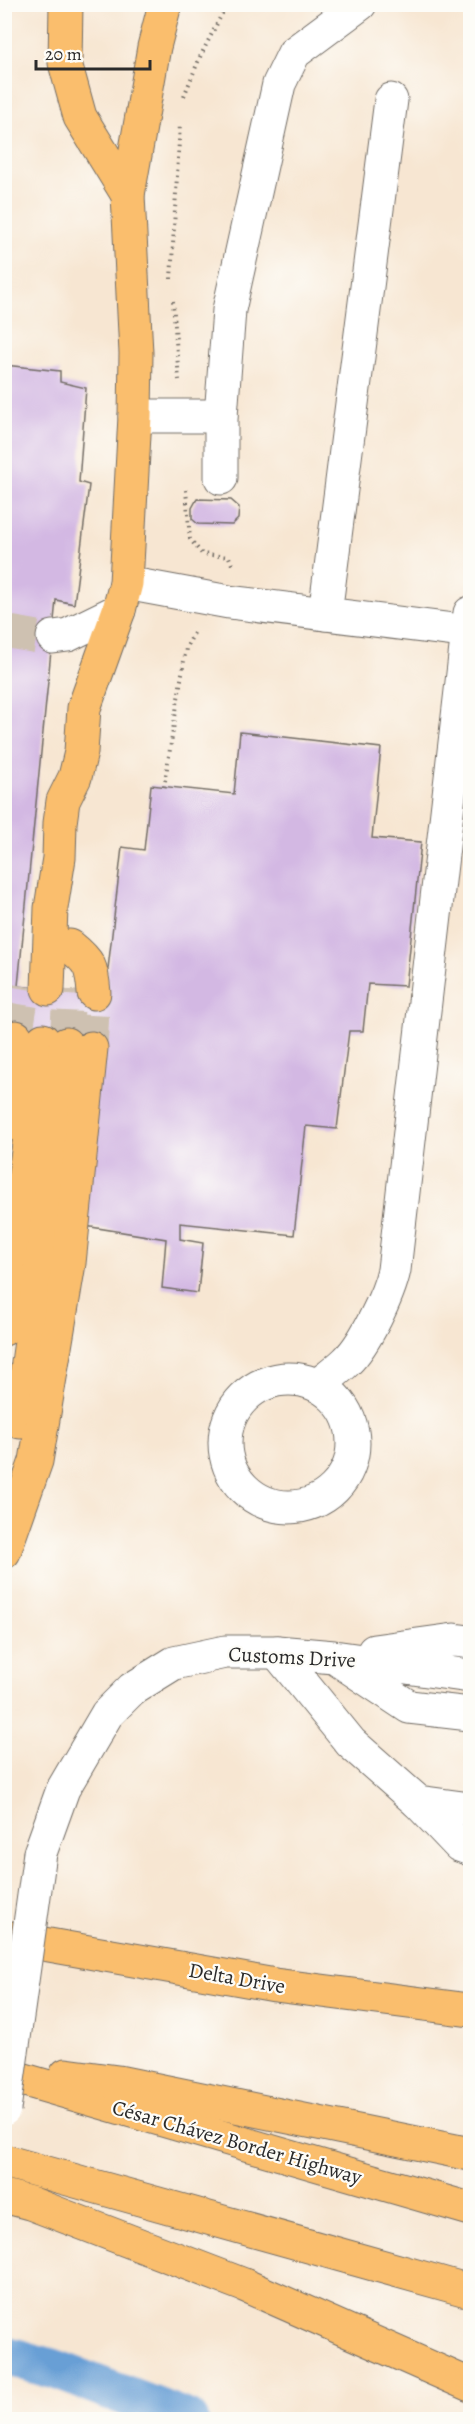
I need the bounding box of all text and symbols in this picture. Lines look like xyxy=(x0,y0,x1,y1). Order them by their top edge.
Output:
scale bar xyxy=(36,33,150,71)
text: 20 m xyxy=(45,42,82,66)
street label: Customs Drive xyxy=(228,1640,356,1674)
street label: Delta Drive xyxy=(187,1956,287,2000)
street label: César Chávez Border Highway xyxy=(109,2093,366,2191)

